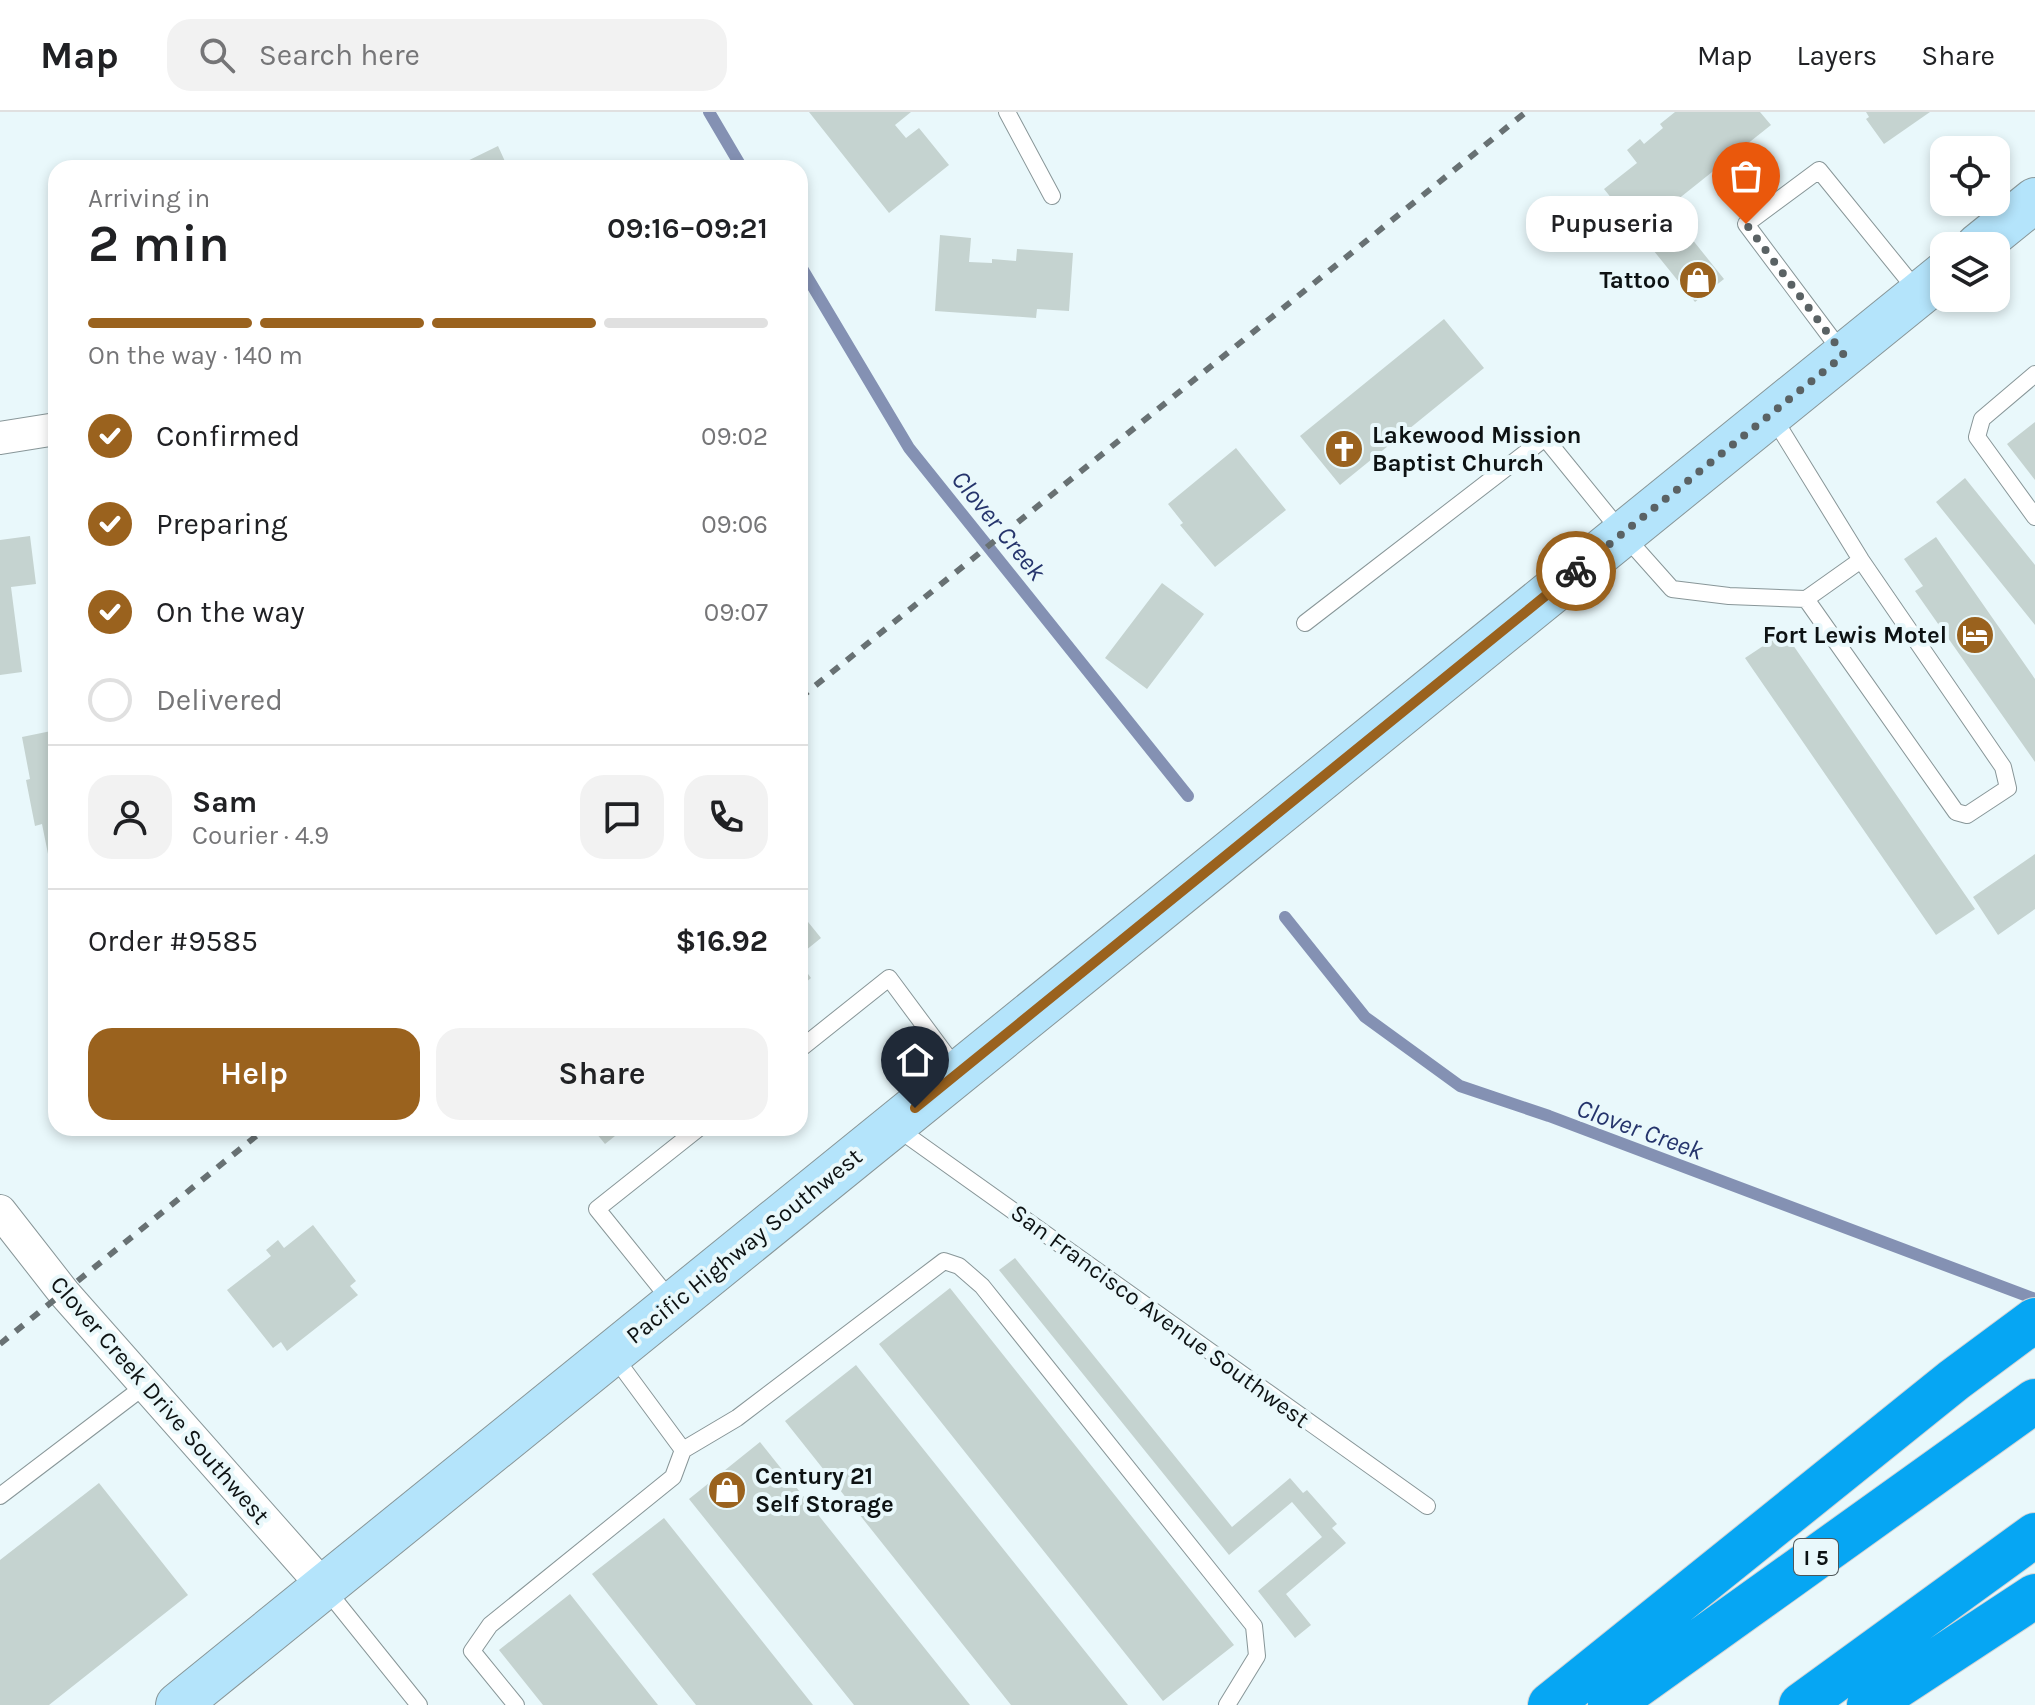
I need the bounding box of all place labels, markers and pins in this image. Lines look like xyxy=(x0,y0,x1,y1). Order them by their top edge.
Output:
pin xyxy=(1712,142,1780,224)
callout: Pupuseria xyxy=(1526,196,1698,252)
shop icon: Tattoo xyxy=(1677,259,1719,301)
place label: Tattoo xyxy=(1599,266,1670,294)
place label: Lakewood Mission Baptist Church xyxy=(1372,421,1582,477)
church icon: Lakewood Mission Baptist Church xyxy=(1323,428,1365,470)
hotel icon: Fort Lewis Motel xyxy=(1954,614,1996,656)
place label: Fort Lewis Motel xyxy=(1763,621,1947,649)
pin xyxy=(881,1026,949,1108)
place label: Century 21 Self Storage xyxy=(755,1462,894,1518)
shop icon: Century 21 Self Storage xyxy=(706,1469,748,1511)

